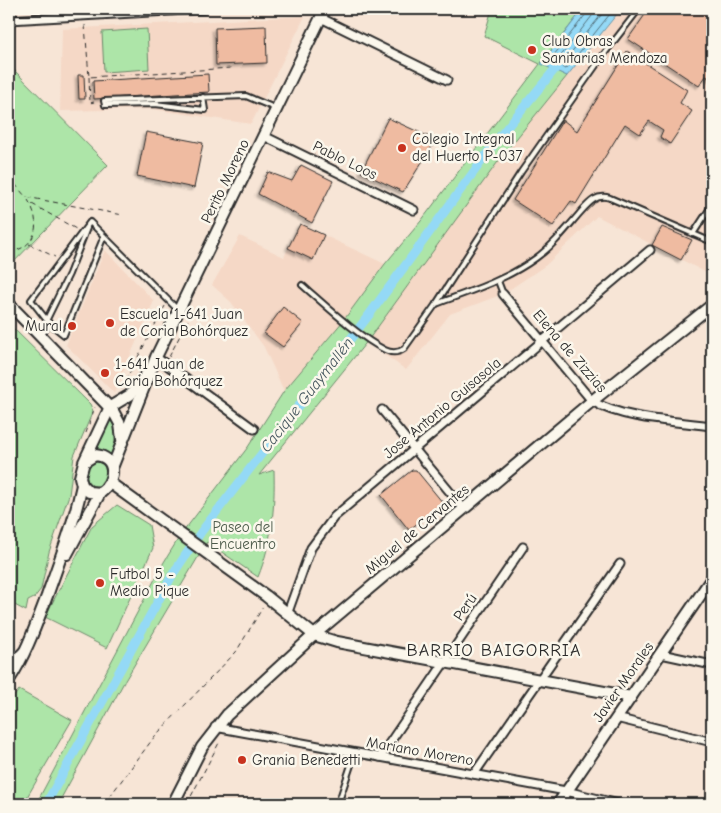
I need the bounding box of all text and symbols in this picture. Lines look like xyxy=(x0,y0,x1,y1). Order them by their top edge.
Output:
place label: Club Obras Sanitarias Mendoza xyxy=(542,32,667,67)
marker: Club Obras Sanitarias Mendoza xyxy=(526,44,538,56)
place label: Colegio Integral del Huerto P-037 xyxy=(412,130,522,165)
street label: Perito Moreno xyxy=(197,136,253,226)
street label: Pablo Loos xyxy=(310,137,380,183)
marker: Colegio Integral del Huerto P-037 xyxy=(396,142,408,154)
place label: Escuela 1-641 Juan de Coria Bohórquez xyxy=(120,305,249,340)
street label: Elena de Zizzias xyxy=(529,306,611,396)
place label: Mural xyxy=(25,317,62,335)
marker: Escuela 1-641 Juan de Coria Bohórquez xyxy=(104,317,116,329)
marker: Mural xyxy=(66,320,78,332)
water label: Cacique Guaymallén xyxy=(257,334,357,456)
street label: Jose Antonio Guisasola xyxy=(380,354,504,462)
place label: 1-641 Juan de Coria Bohórquez xyxy=(115,355,223,390)
marker: 1-641 Juan de Coria Bohórquez xyxy=(99,367,111,379)
street label: Miguel de Cervantes xyxy=(361,480,473,578)
park label: Paseo del Encuentro xyxy=(210,518,276,553)
place label: Futbol 5 - Medio Pique xyxy=(110,565,190,600)
marker: Futbol 5 - Medio Pique xyxy=(94,577,106,589)
street label: Perú xyxy=(449,590,481,624)
street label: Javier Morales xyxy=(589,638,657,726)
district label: BARRIO BAIGORRIA xyxy=(407,640,581,661)
street label: Mariano Moreno xyxy=(365,733,475,769)
place label: Grania Benedetti xyxy=(252,751,361,769)
marker: Grania Benedetti xyxy=(236,754,248,766)

